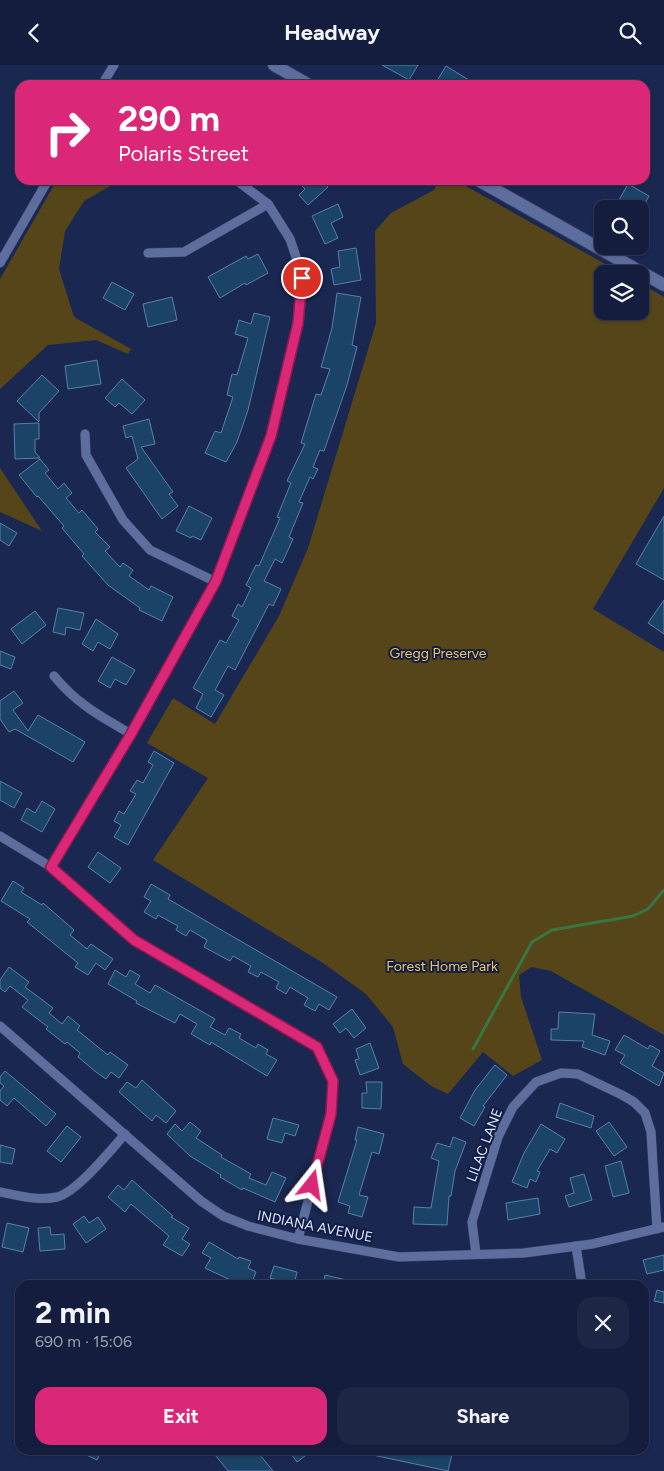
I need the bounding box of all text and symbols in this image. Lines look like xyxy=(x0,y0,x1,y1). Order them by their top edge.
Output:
icon: back xyxy=(20,19,48,47)
text: Headway xyxy=(284,19,380,46)
icon: search xyxy=(616,19,644,47)
text: 290 m xyxy=(118,98,220,140)
icon: right xyxy=(35,100,100,165)
text: Polaris Street xyxy=(118,140,249,167)
map controls xyxy=(594,200,649,320)
button: search xyxy=(594,200,649,255)
pin xyxy=(281,257,323,299)
icon: arrive xyxy=(288,264,316,292)
button: layers xyxy=(594,265,649,320)
park label: Gregg Preserve xyxy=(390,645,487,662)
park label: Forest Home Park xyxy=(386,958,498,975)
street label: LILAC LANE xyxy=(463,1106,506,1184)
position arrow xyxy=(285,1158,337,1210)
street label: INDIANA AVENUE xyxy=(256,1207,374,1246)
text: 2 min xyxy=(35,1294,111,1331)
button: close xyxy=(577,1297,629,1349)
text: 690 m · 15:06 xyxy=(35,1332,132,1351)
button: Exit xyxy=(35,1387,327,1445)
button: Share xyxy=(337,1387,629,1445)

